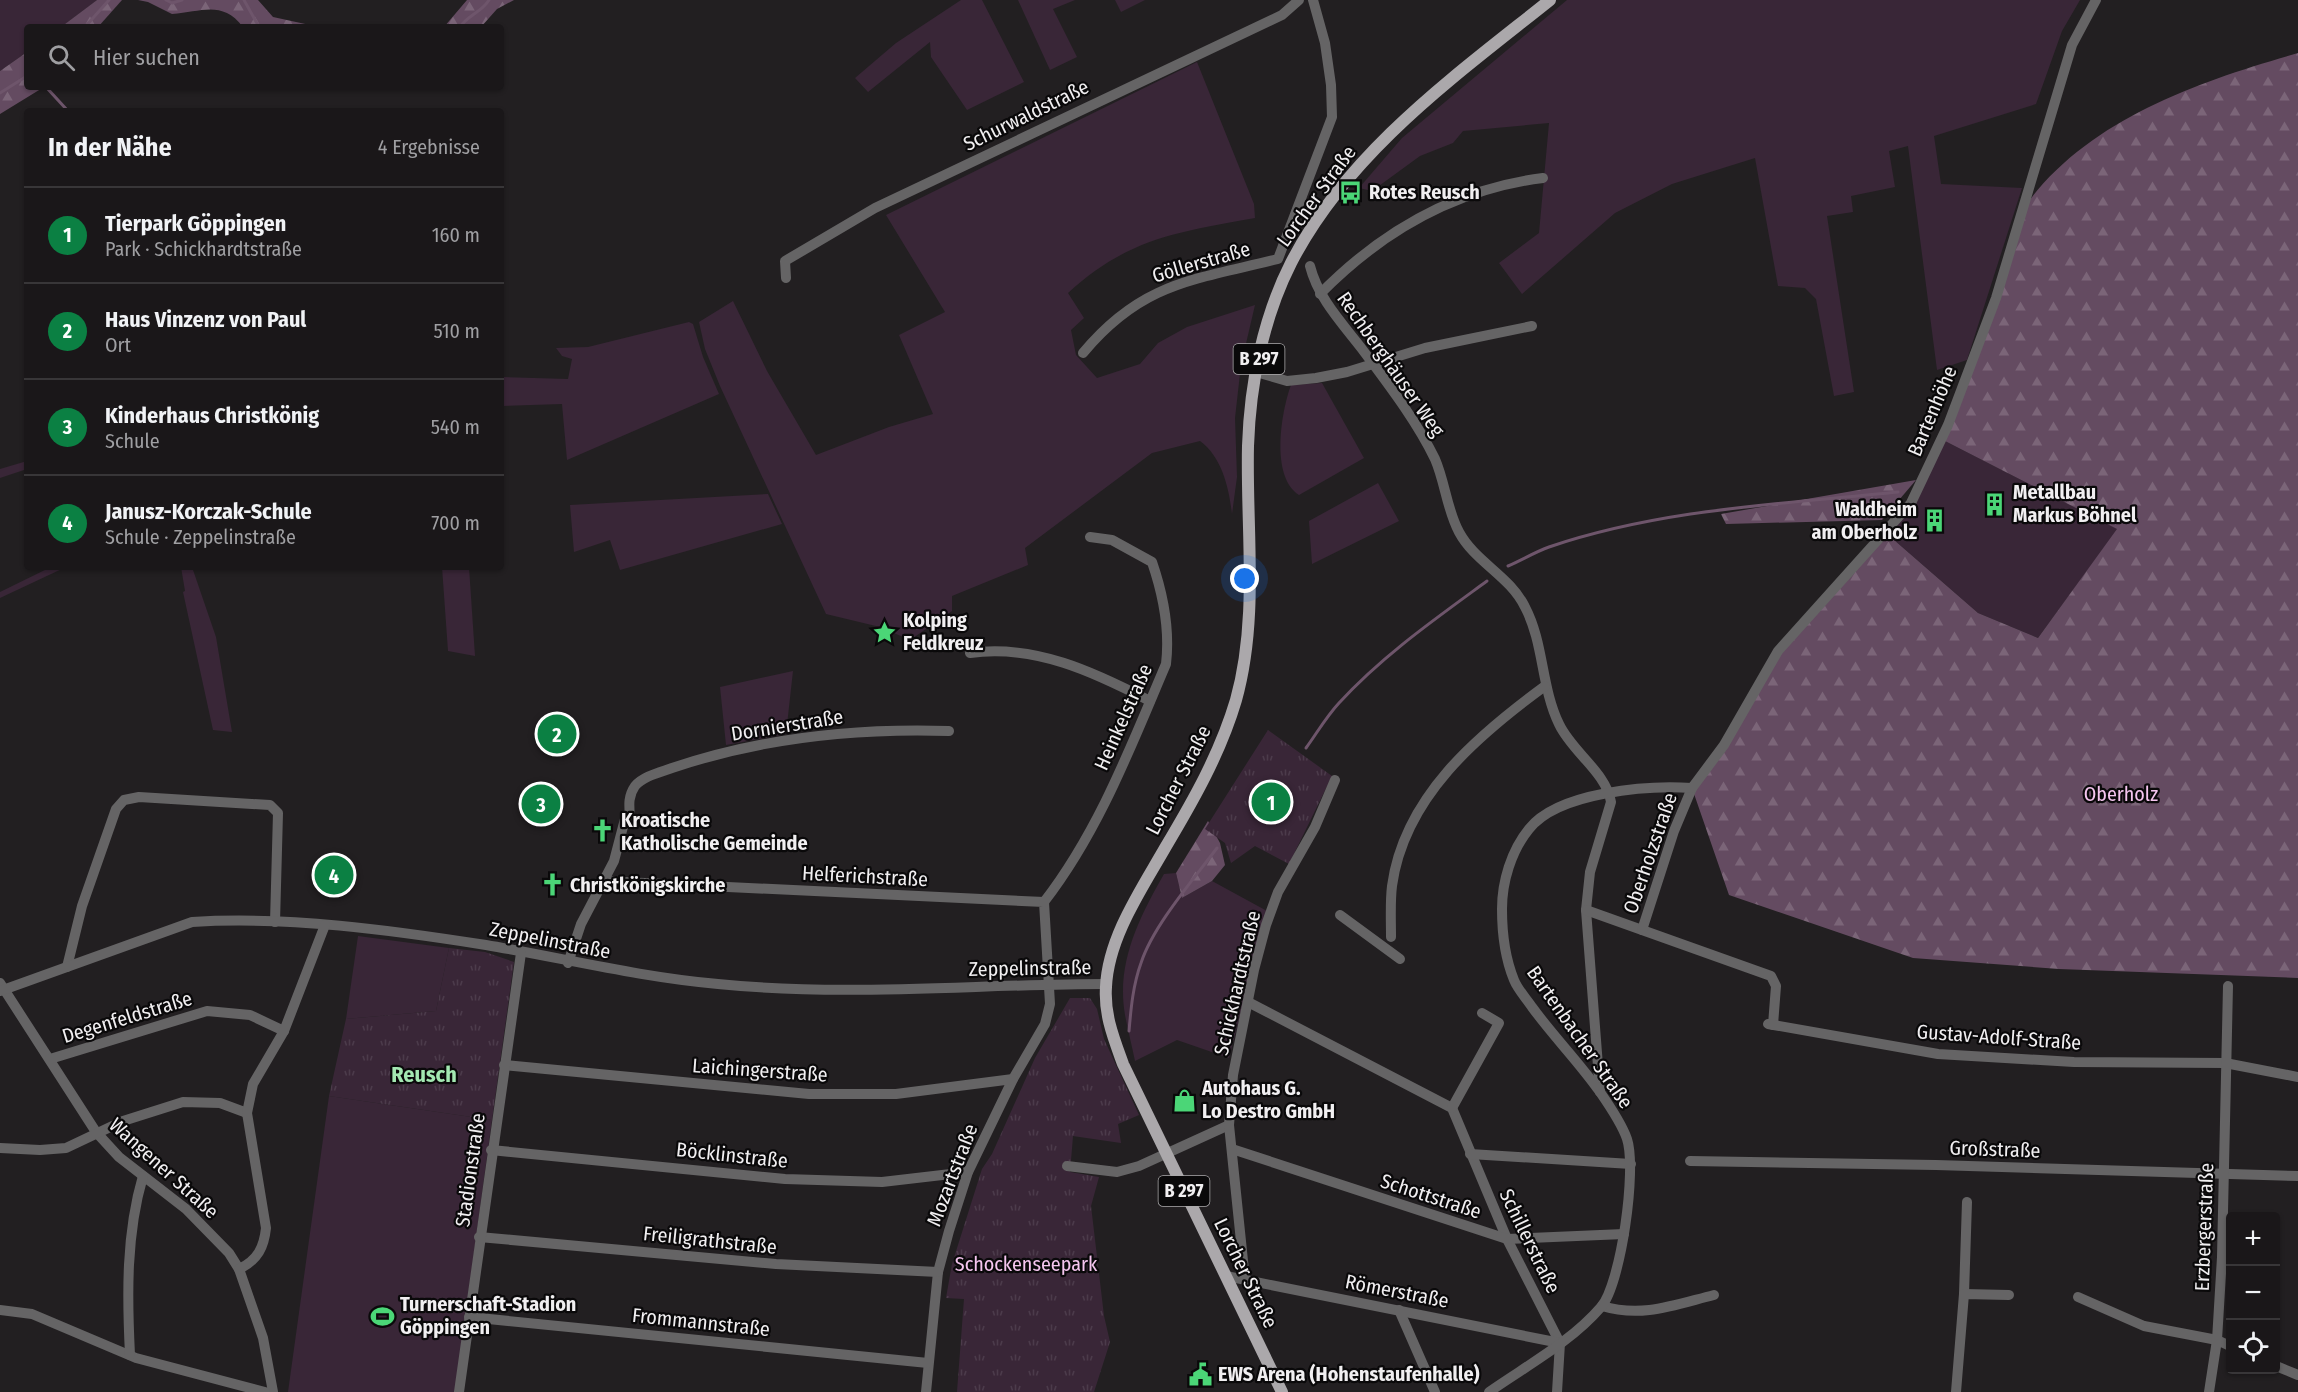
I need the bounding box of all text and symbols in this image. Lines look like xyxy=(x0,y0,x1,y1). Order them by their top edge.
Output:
search box xyxy=(24,24,504,90)
icon: search xyxy=(45,41,78,74)
text: Hier suchen xyxy=(93,44,200,71)
street label: Schurwaldstraße xyxy=(959,74,1093,156)
text: In der Nähe xyxy=(48,132,172,163)
text: 4 Ergebnisse xyxy=(378,135,480,159)
street label: Lorcher Straße xyxy=(1271,141,1361,251)
bus stop icon: Rotes Reusch xyxy=(1338,179,1364,205)
place label: Rotes Reusch xyxy=(1369,180,1480,204)
text: Tierpark Göppingen xyxy=(105,210,286,237)
text: 1 xyxy=(63,223,72,247)
text: 160 m xyxy=(432,223,480,247)
text: Park · Schickhardtstraße xyxy=(105,237,302,261)
street label: Göllerstraße xyxy=(1149,237,1253,287)
street label: Rechberghäuser Weg xyxy=(1332,287,1450,441)
text: Haus Vinzenz von Paul xyxy=(105,306,306,333)
text: 2 xyxy=(63,319,72,343)
text: 510 m xyxy=(434,319,480,343)
text: Ort xyxy=(105,333,131,357)
road number: B 297 xyxy=(1234,344,1284,374)
street label: Bartenhöhe xyxy=(1902,362,1962,460)
text: Kinderhaus Christkönig xyxy=(105,402,319,429)
text: 3 xyxy=(63,415,72,439)
text: 540 m xyxy=(431,415,480,439)
text: Schule xyxy=(105,429,160,453)
place label: Metallbau Markus Böhnel xyxy=(2013,480,2137,527)
building icon: Metallbau Markus Böhnel xyxy=(1982,491,2008,517)
place label: Waldheim am Oberholz xyxy=(1812,497,1918,544)
text: Janusz-Korczak-Schule xyxy=(105,498,312,525)
building icon: Waldheim am Oberholz xyxy=(1922,508,1948,534)
text: 4 xyxy=(62,511,73,535)
text: 700 m xyxy=(431,511,480,535)
text: Schule · Zeppelinstraße xyxy=(105,525,296,549)
your location xyxy=(1230,564,1259,593)
place label: Kolping Feldkreuz xyxy=(903,608,984,655)
place icon: Kolping Feldkreuz xyxy=(872,619,898,645)
street label: Heinkelstraße xyxy=(1089,660,1157,774)
street label: Dornierstraße xyxy=(729,704,845,746)
pin: 2 xyxy=(538,712,576,756)
street label: Lorcher Straße xyxy=(1140,721,1216,839)
pin: 1 xyxy=(1252,780,1290,824)
pin: 3 xyxy=(522,782,560,826)
park label: Oberholz xyxy=(2084,782,2158,806)
street label: Oberholzstraße xyxy=(1618,789,1682,917)
place label: Kroatische Katholische Gemeinde xyxy=(621,808,808,855)
church icon: Kroatische Katholische Gemeinde xyxy=(590,818,616,844)
pin: 4 xyxy=(314,852,354,898)
street label: Helferichstraße xyxy=(801,861,929,891)
church icon: Christkönigskirche xyxy=(539,872,565,898)
place label: Christkönigskirche xyxy=(570,873,725,897)
street label: Schickhardtstraße xyxy=(1209,908,1265,1058)
street label: Zeppelinstraße xyxy=(487,917,613,963)
street label: Zeppelinstraße xyxy=(968,955,1092,981)
street label: Bartenbacher Straße xyxy=(1522,961,1638,1113)
street label: Degenfeldstraße xyxy=(59,986,195,1048)
street label: Gustav-Adolf-Straße xyxy=(1916,1019,2082,1055)
street label: Laichingerstraße xyxy=(691,1053,829,1087)
district label: Reusch xyxy=(391,1061,457,1088)
place label: Autohaus G. Lo Destro GmbH xyxy=(1201,1076,1335,1123)
shop icon: Autohaus G. Lo Destro GmbH xyxy=(1171,1087,1197,1113)
street label: Stadionstraße xyxy=(450,1112,490,1228)
street label: Wangener Straße xyxy=(104,1113,224,1223)
street label: Mozartstraße xyxy=(922,1121,982,1229)
street label: Großstraße xyxy=(1949,1135,2041,1163)
street label: Böcklinstraße xyxy=(675,1137,789,1173)
street label: Erzbergerstraße xyxy=(2190,1162,2218,1292)
street label: Schottstraße xyxy=(1378,1168,1484,1224)
road number: B 297 xyxy=(1158,1176,1210,1206)
street label: Schillerstraße xyxy=(1494,1185,1566,1297)
map controls xyxy=(2226,1212,2280,1374)
button: + xyxy=(2226,1212,2280,1266)
street label: Lorcher Straße xyxy=(1209,1214,1283,1332)
street label: Freiligrathstraße xyxy=(642,1221,778,1259)
park label: Schockenseepark xyxy=(955,1252,1098,1276)
button: − xyxy=(2226,1266,2280,1320)
street label: Römerstraße xyxy=(1343,1269,1451,1313)
place label: Turnerschaft-Stadion Göppingen xyxy=(400,1292,576,1339)
sports icon: Turnerschaft-Stadion Göppingen xyxy=(369,1303,395,1329)
street label: Frommannstraße xyxy=(631,1303,771,1341)
button: locate xyxy=(2226,1320,2280,1374)
public building icon: EWS Arena (Hohenstaufenhalle) xyxy=(1187,1361,1213,1387)
place label: EWS Arena (Hohenstaufenhalle) xyxy=(1218,1362,1480,1386)

